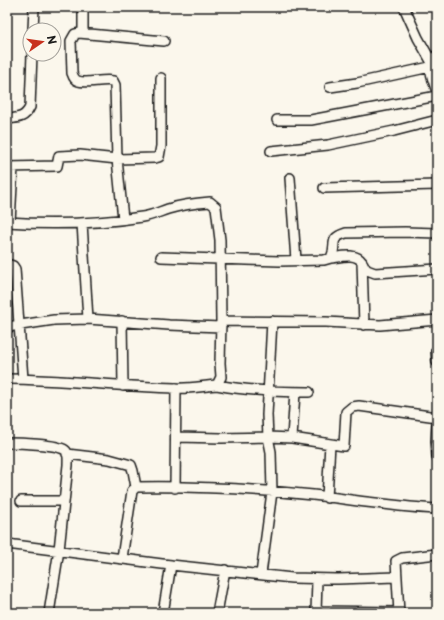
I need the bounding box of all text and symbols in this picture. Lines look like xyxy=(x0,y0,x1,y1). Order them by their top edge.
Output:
north arrow xyxy=(22,22,62,62)
text: N xyxy=(43,33,62,46)

